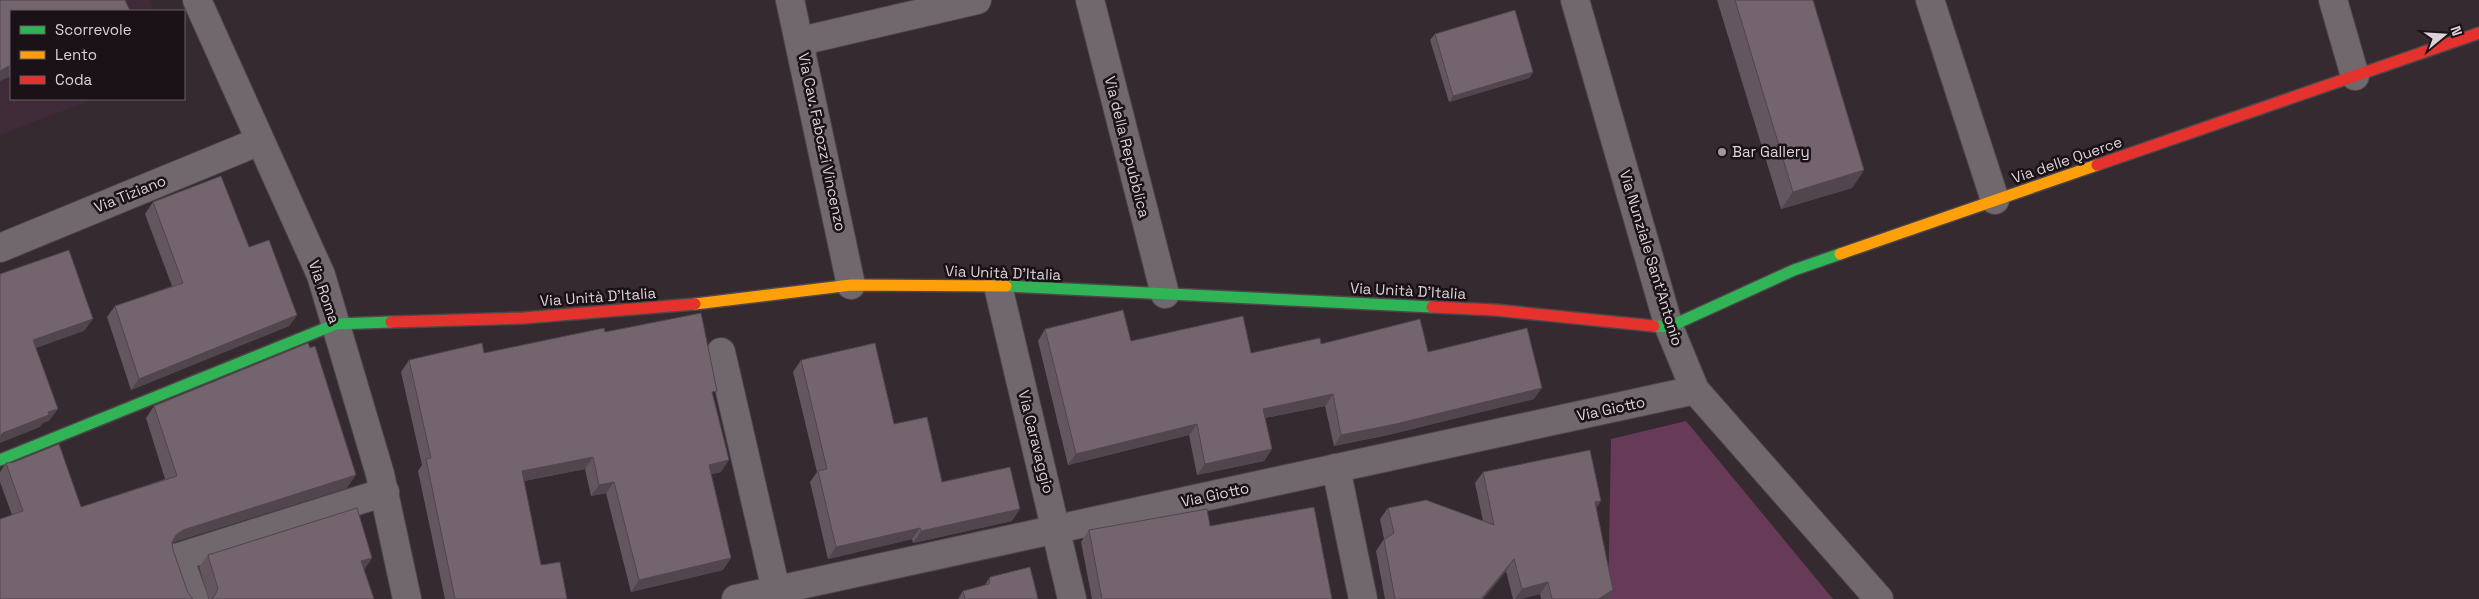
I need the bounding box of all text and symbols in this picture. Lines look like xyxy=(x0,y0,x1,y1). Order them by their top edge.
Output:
legend xyxy=(10,10,185,100)
north arrow xyxy=(2419,10,2469,60)
text: Scorrevole xyxy=(55,20,132,39)
text: N xyxy=(2446,24,2466,38)
text: Lento xyxy=(55,45,97,64)
street label: Via Cav. Fabozzi Vincenzo xyxy=(794,51,851,233)
text: Coda xyxy=(55,70,93,89)
street label: Via della Repubblica xyxy=(1101,74,1154,220)
street label: Via delle Querce xyxy=(2009,132,2125,187)
place label: Bar Gallery xyxy=(1732,142,1810,161)
marker: Bar Gallery xyxy=(1716,146,1728,158)
street label: Via Nunziale Sant'Antonio xyxy=(1616,168,1687,348)
street label: Via Tiziano xyxy=(91,170,169,217)
street label: Via Roma xyxy=(305,258,344,326)
street label: Via Unità D'Italia xyxy=(945,261,1062,284)
street label: Via Unità D'Italia xyxy=(1349,278,1467,303)
street label: Via Unità D'Italia xyxy=(539,283,657,310)
street label: Via Caravaggio xyxy=(1014,388,1059,496)
street label: Via Giotto xyxy=(1575,392,1647,425)
street label: Via Giotto xyxy=(1179,478,1251,511)

